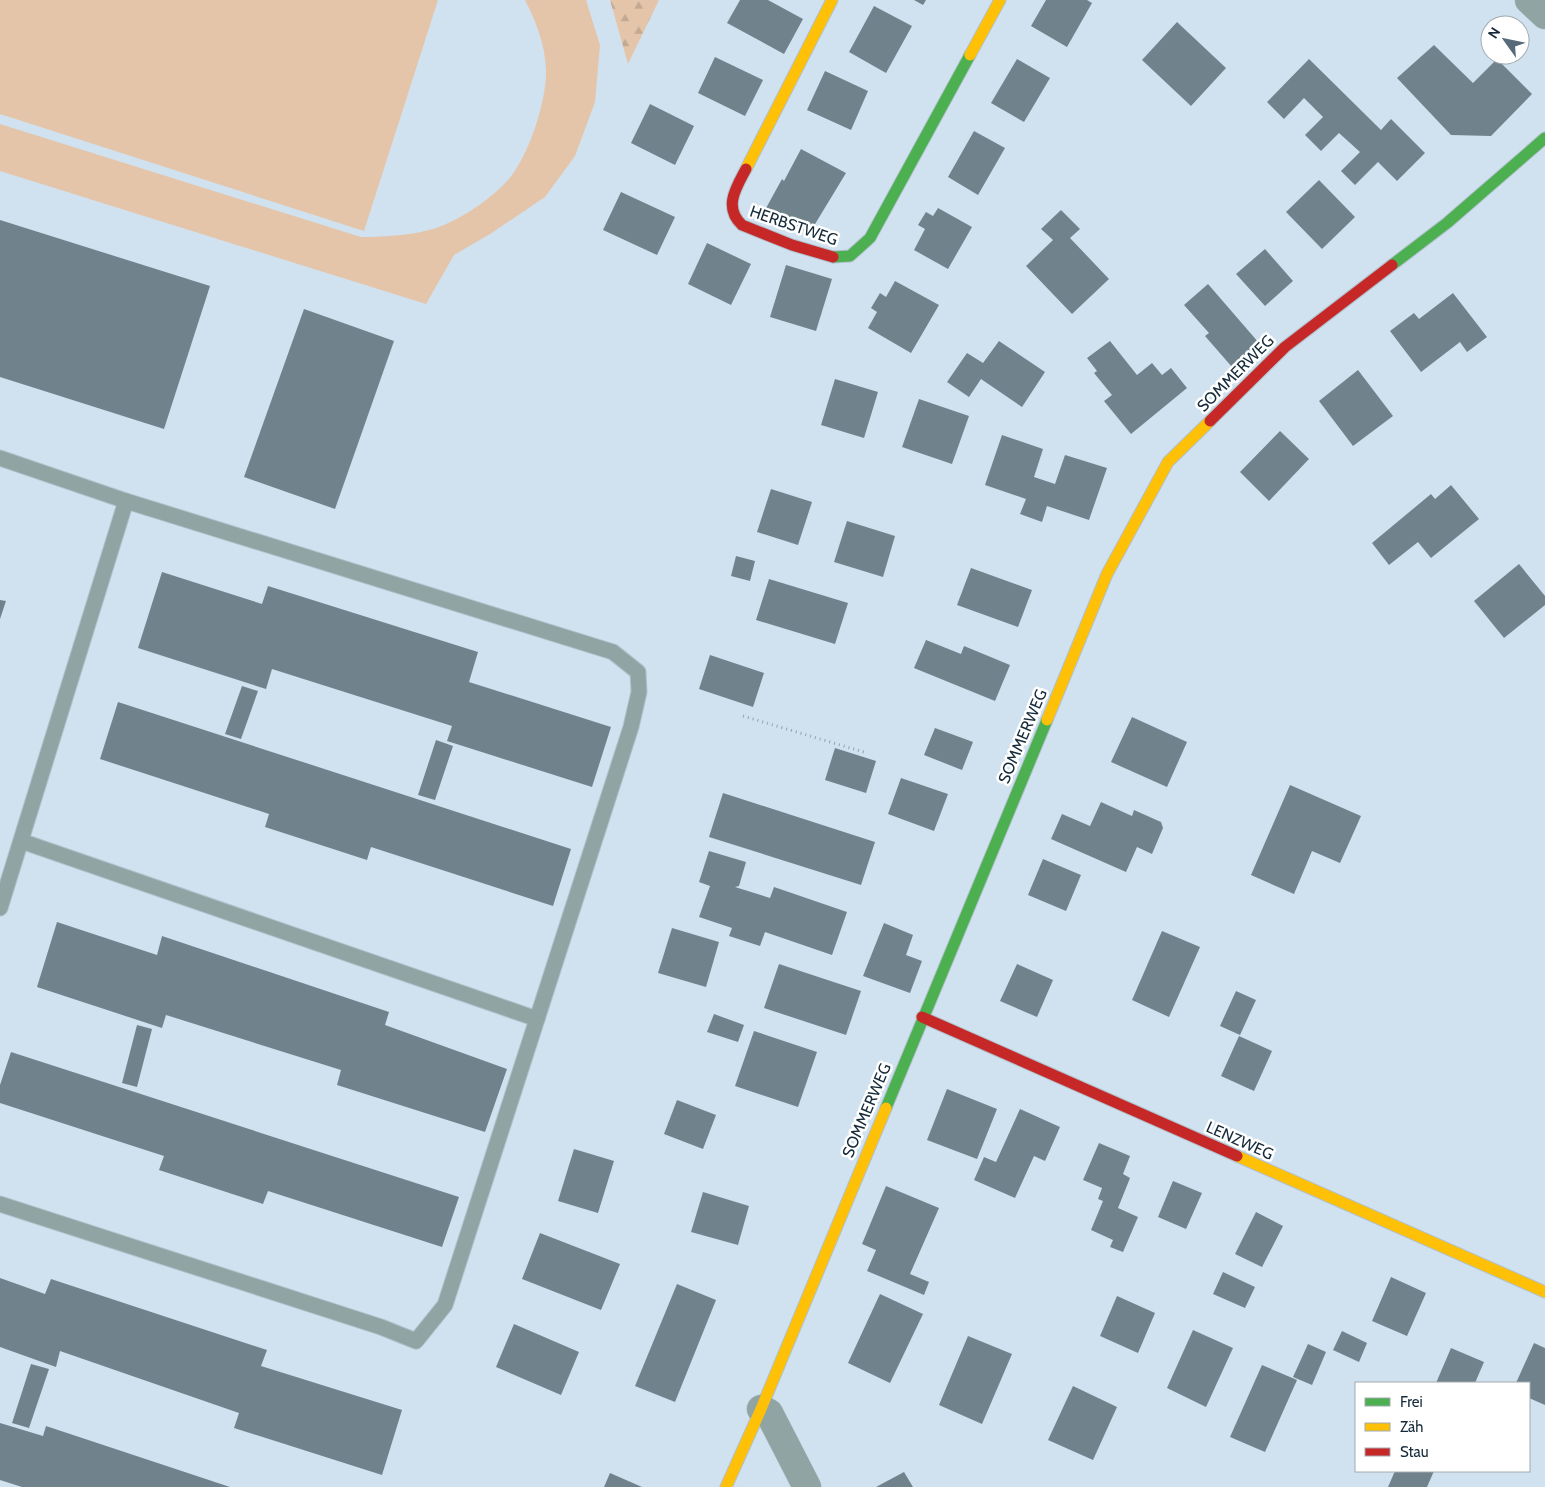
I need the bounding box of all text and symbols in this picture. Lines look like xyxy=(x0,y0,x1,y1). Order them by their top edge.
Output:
north arrow xyxy=(1480,15,1530,65)
text: N xyxy=(1484,24,1504,42)
street label: HERBSTWEG xyxy=(747,202,840,249)
street label: SOMMERWEG xyxy=(1193,331,1278,416)
street label: SOMMERWEG xyxy=(994,686,1051,786)
street label: SOMMERWEG xyxy=(838,1060,895,1160)
street label: LENZWEG xyxy=(1203,1117,1276,1164)
legend xyxy=(1355,1382,1530,1472)
text: Frei xyxy=(1400,1393,1423,1411)
text: Zäh xyxy=(1400,1418,1423,1436)
text: Stau xyxy=(1400,1443,1429,1461)

